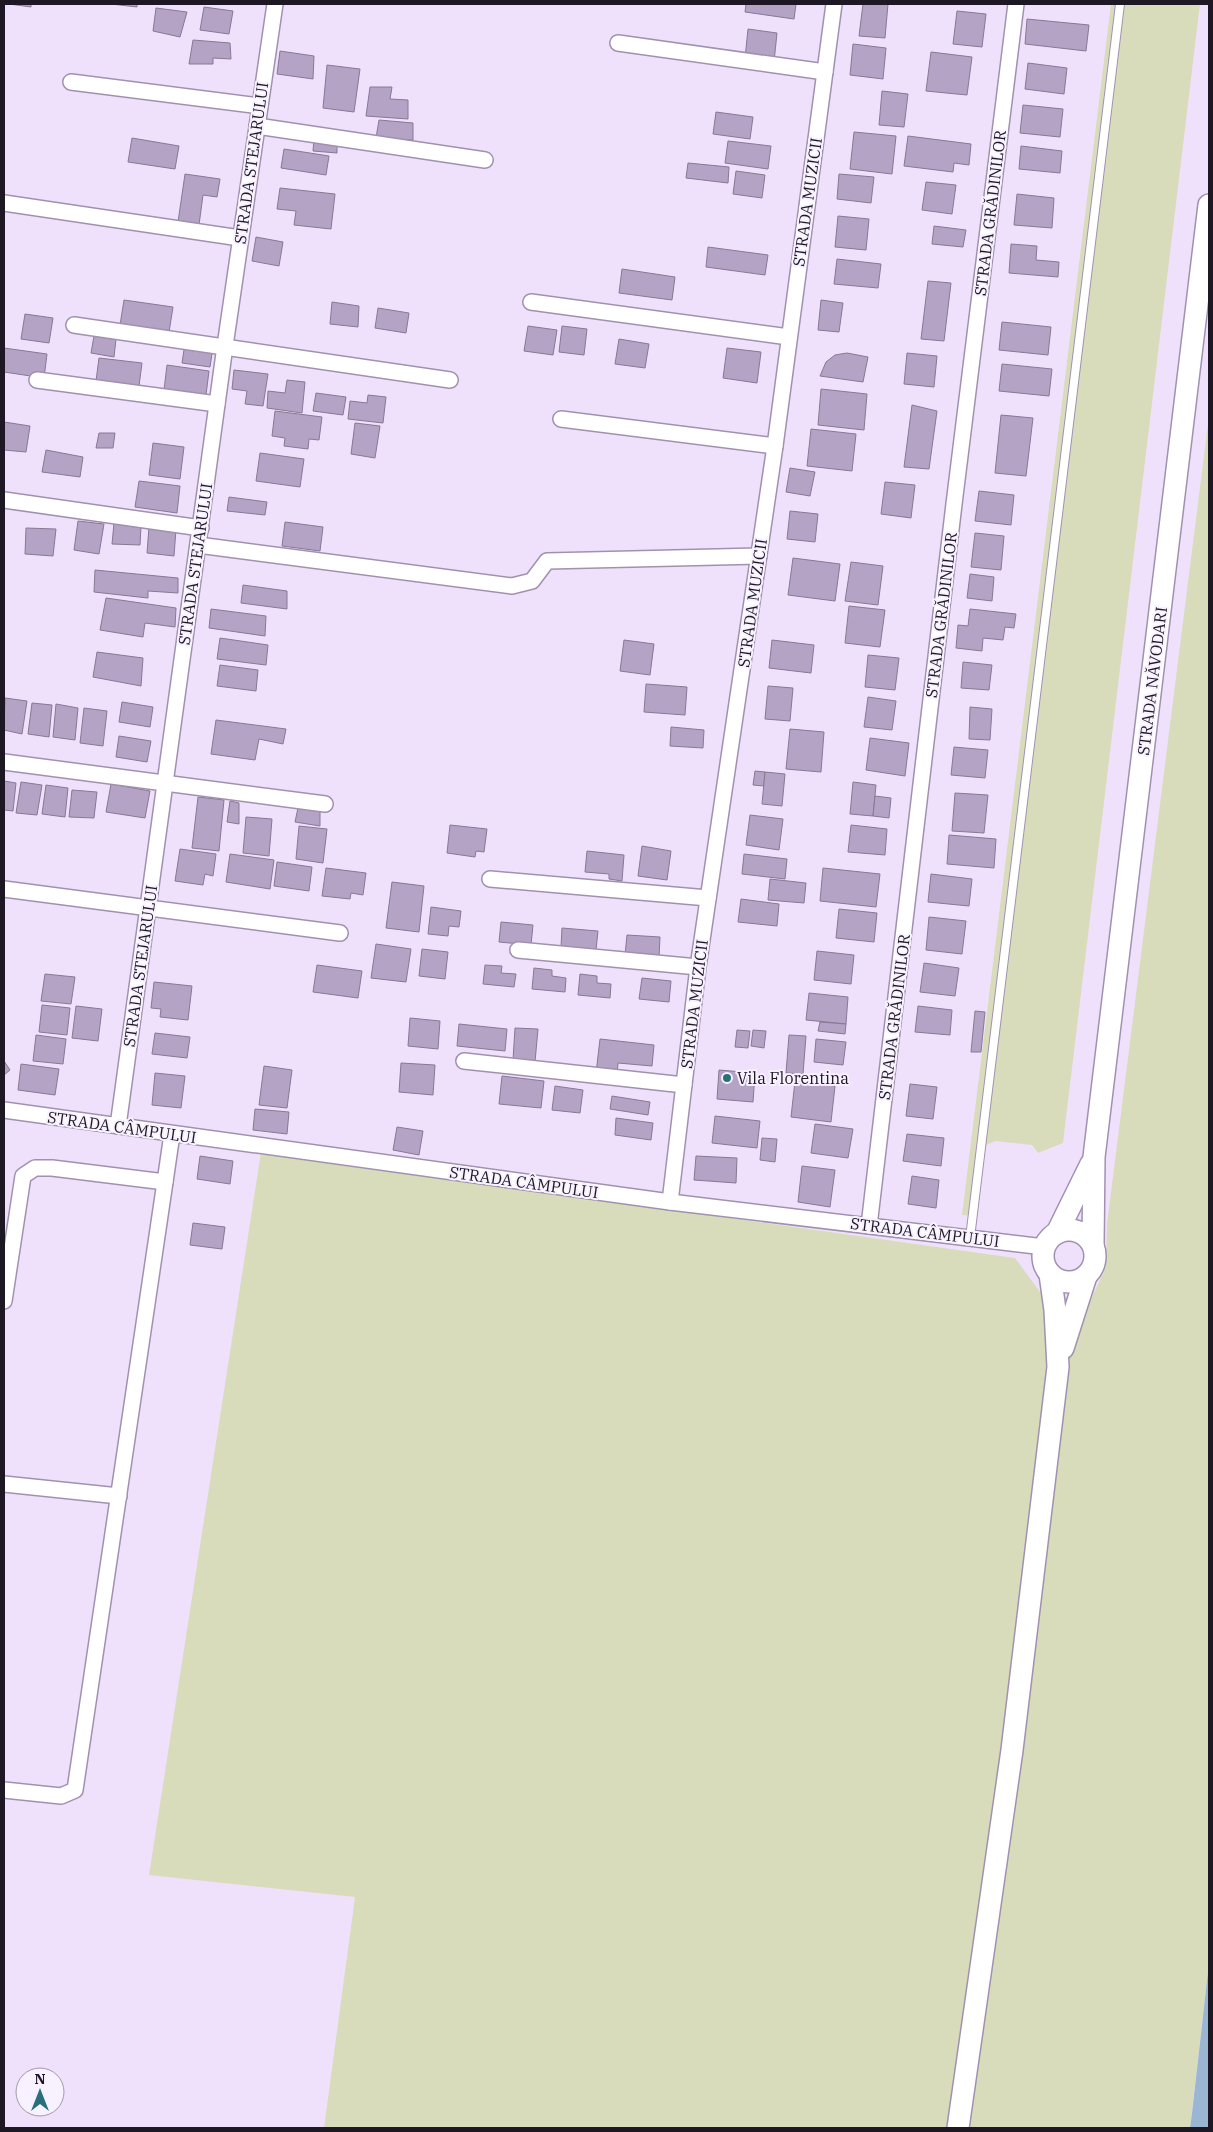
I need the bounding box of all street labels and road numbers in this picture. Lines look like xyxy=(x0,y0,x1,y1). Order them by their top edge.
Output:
street label: STRADA STEJARULUI xyxy=(230,81,272,245)
street label: STRADA GRĂDINILOR xyxy=(970,129,1010,297)
street label: STRADA MUZICII xyxy=(788,136,826,268)
street label: STRADA STEJARULUI xyxy=(174,482,216,646)
street label: STRADA GRĂDINILOR xyxy=(921,531,961,699)
street label: STRADA MUZICII xyxy=(733,537,771,669)
street label: STRADA NĂVODARI xyxy=(1133,606,1171,756)
street label: STRADA STEJARULUI xyxy=(119,884,161,1048)
street label: STRADA GRĂDINILOR xyxy=(874,933,914,1101)
street label: STRADA MUZICII xyxy=(676,938,712,1070)
street label: STRADA CÂMPULUI xyxy=(46,1107,198,1147)
street label: STRADA CÂMPULUI xyxy=(448,1162,600,1202)
street label: STRADA CÂMPULUI xyxy=(849,1213,1001,1251)

